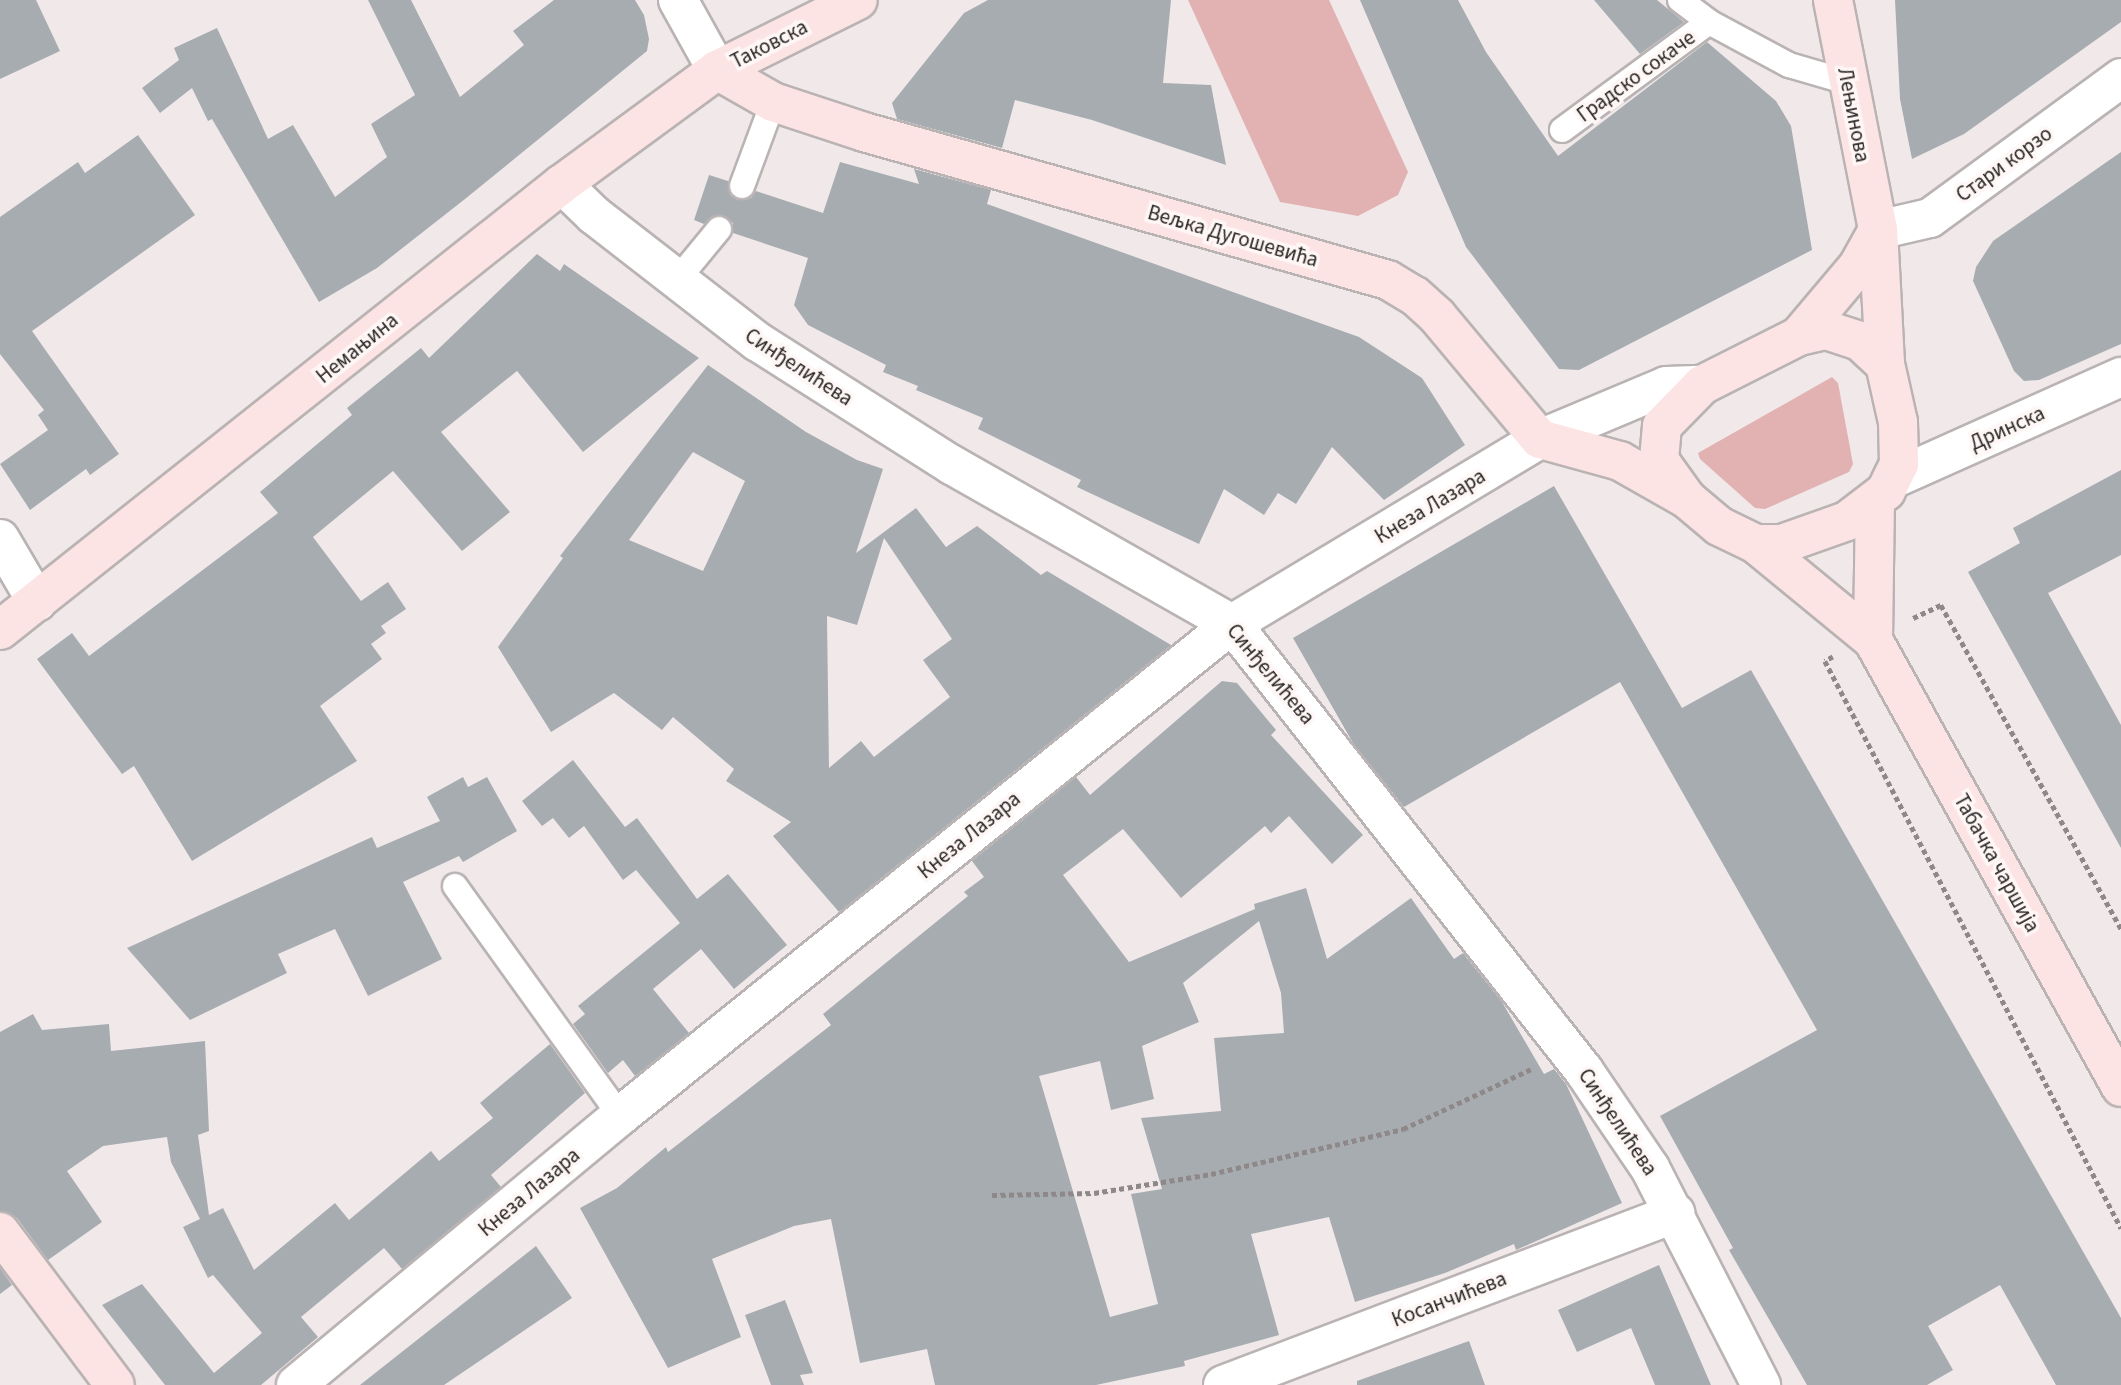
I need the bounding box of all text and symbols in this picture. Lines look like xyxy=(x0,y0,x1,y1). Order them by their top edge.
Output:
street label: Таковска xyxy=(726,14,812,74)
street label: Градско сокаче xyxy=(1572,25,1700,127)
street label: Лењинова xyxy=(1832,66,1876,164)
street label: Стари корзо xyxy=(1951,121,2057,207)
street label: Вељка Дугошевића xyxy=(1145,200,1321,272)
street label: Немањина xyxy=(311,307,403,389)
street label: Синђелићева xyxy=(740,323,858,411)
street label: Дринска xyxy=(1966,400,2048,456)
street label: Кнеза Лазара xyxy=(1370,463,1490,549)
street label: Синђелићева xyxy=(1222,619,1320,729)
street label: Кнеза Лазара xyxy=(913,786,1025,884)
street label: Табачка чаршија xyxy=(1949,789,2045,937)
street label: Синђелићева xyxy=(1573,1064,1663,1180)
street label: Кнеза Лазара xyxy=(473,1142,585,1242)
street label: Косанчићева xyxy=(1388,1266,1510,1332)

